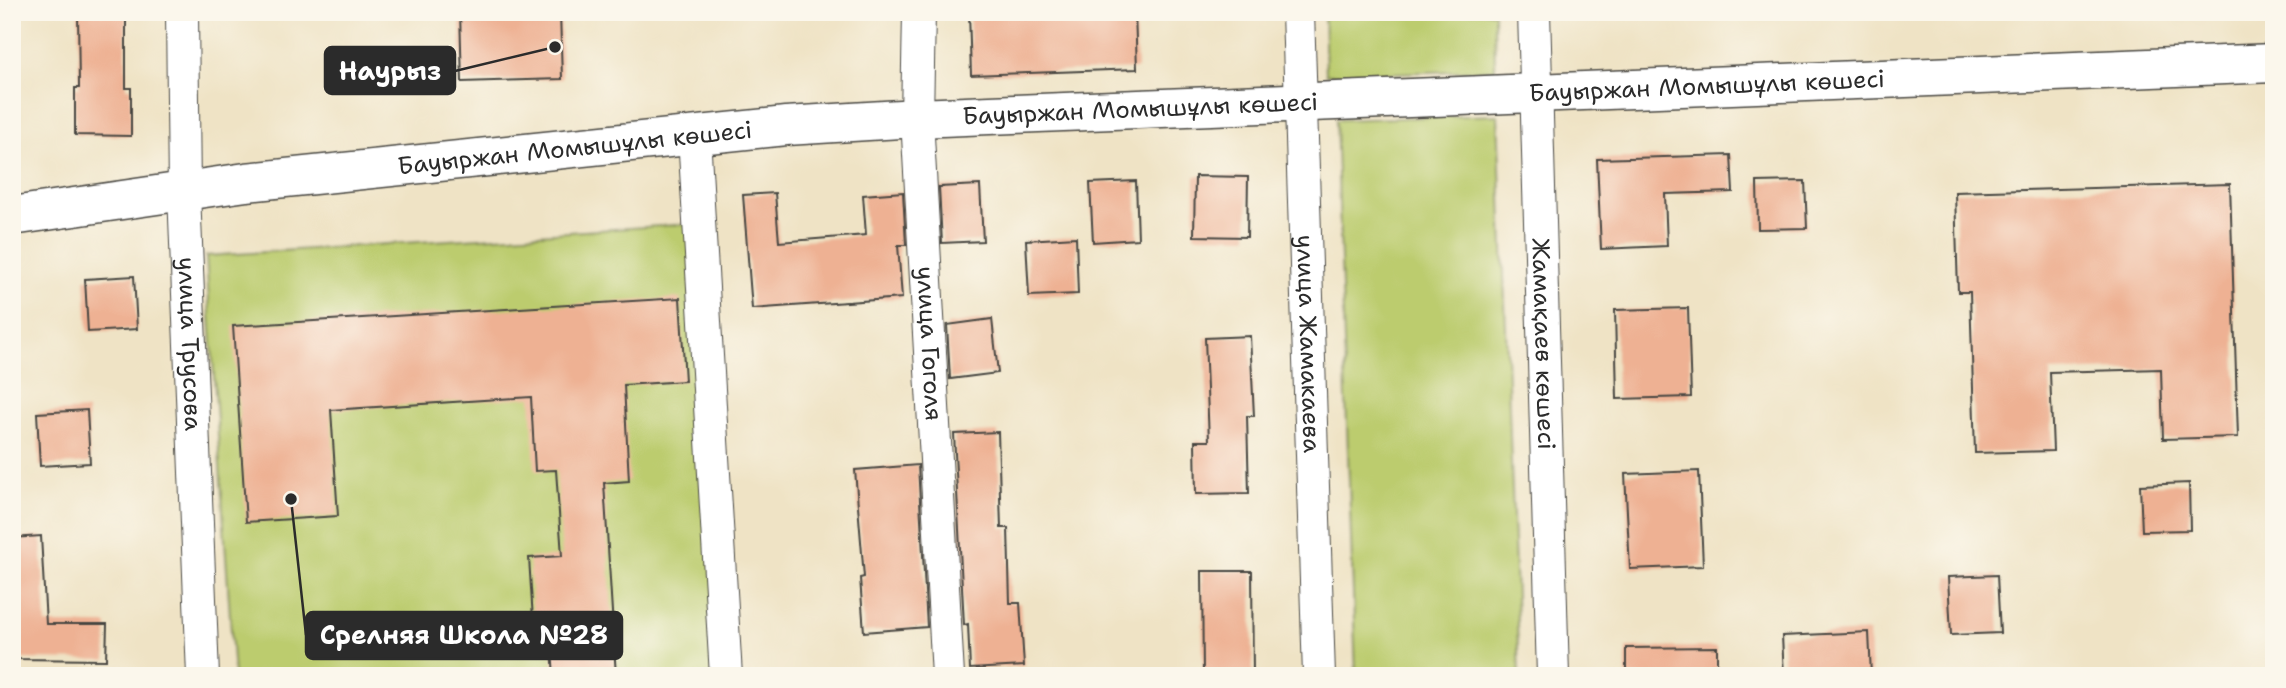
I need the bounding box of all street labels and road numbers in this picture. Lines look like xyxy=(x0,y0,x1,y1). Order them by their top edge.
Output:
street label: Бауыржан Момышұлы көшесі xyxy=(1528,63,1885,109)
street label: Бауыржан Момышұлы көшесі xyxy=(962,86,1319,132)
street label: Бауыржан Момышұлы көшесі xyxy=(396,114,754,182)
street label: улица Жамакаева xyxy=(1289,234,1328,454)
street label: Жамақаев көшесі xyxy=(1524,238,1563,450)
street label: улица Трусова xyxy=(171,256,209,431)
street label: улица Гоголя xyxy=(909,265,950,422)

